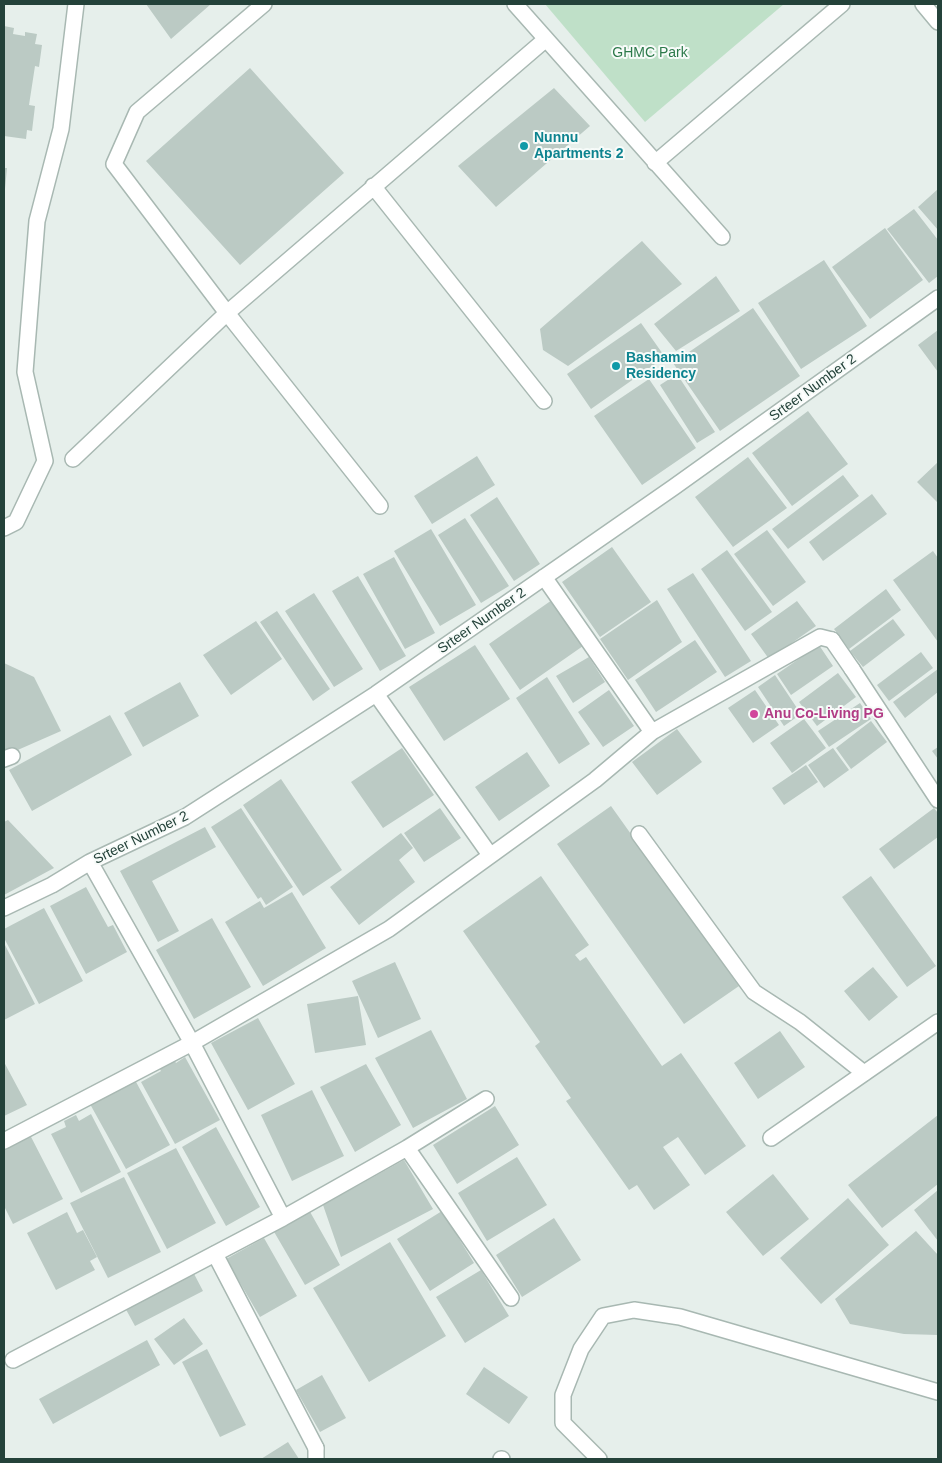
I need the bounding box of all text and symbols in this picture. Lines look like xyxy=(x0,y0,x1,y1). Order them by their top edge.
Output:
park label: GHMC Park xyxy=(612,45,688,61)
place label: Nunnu Apartments 2 xyxy=(534,130,623,162)
marker: Nunnu Apartments 2 xyxy=(518,140,530,152)
place label: Bashamim Residency xyxy=(626,350,697,382)
street label: Srteer Number 2 xyxy=(766,351,860,425)
marker: Bashamim Residency xyxy=(610,360,622,372)
street label: Srteer Number 2 xyxy=(435,584,529,658)
place label: Anu Co-Living PG xyxy=(764,706,884,722)
marker: Anu Co-Living PG xyxy=(748,708,760,720)
street label: Srteer Number 2 xyxy=(91,808,191,868)

